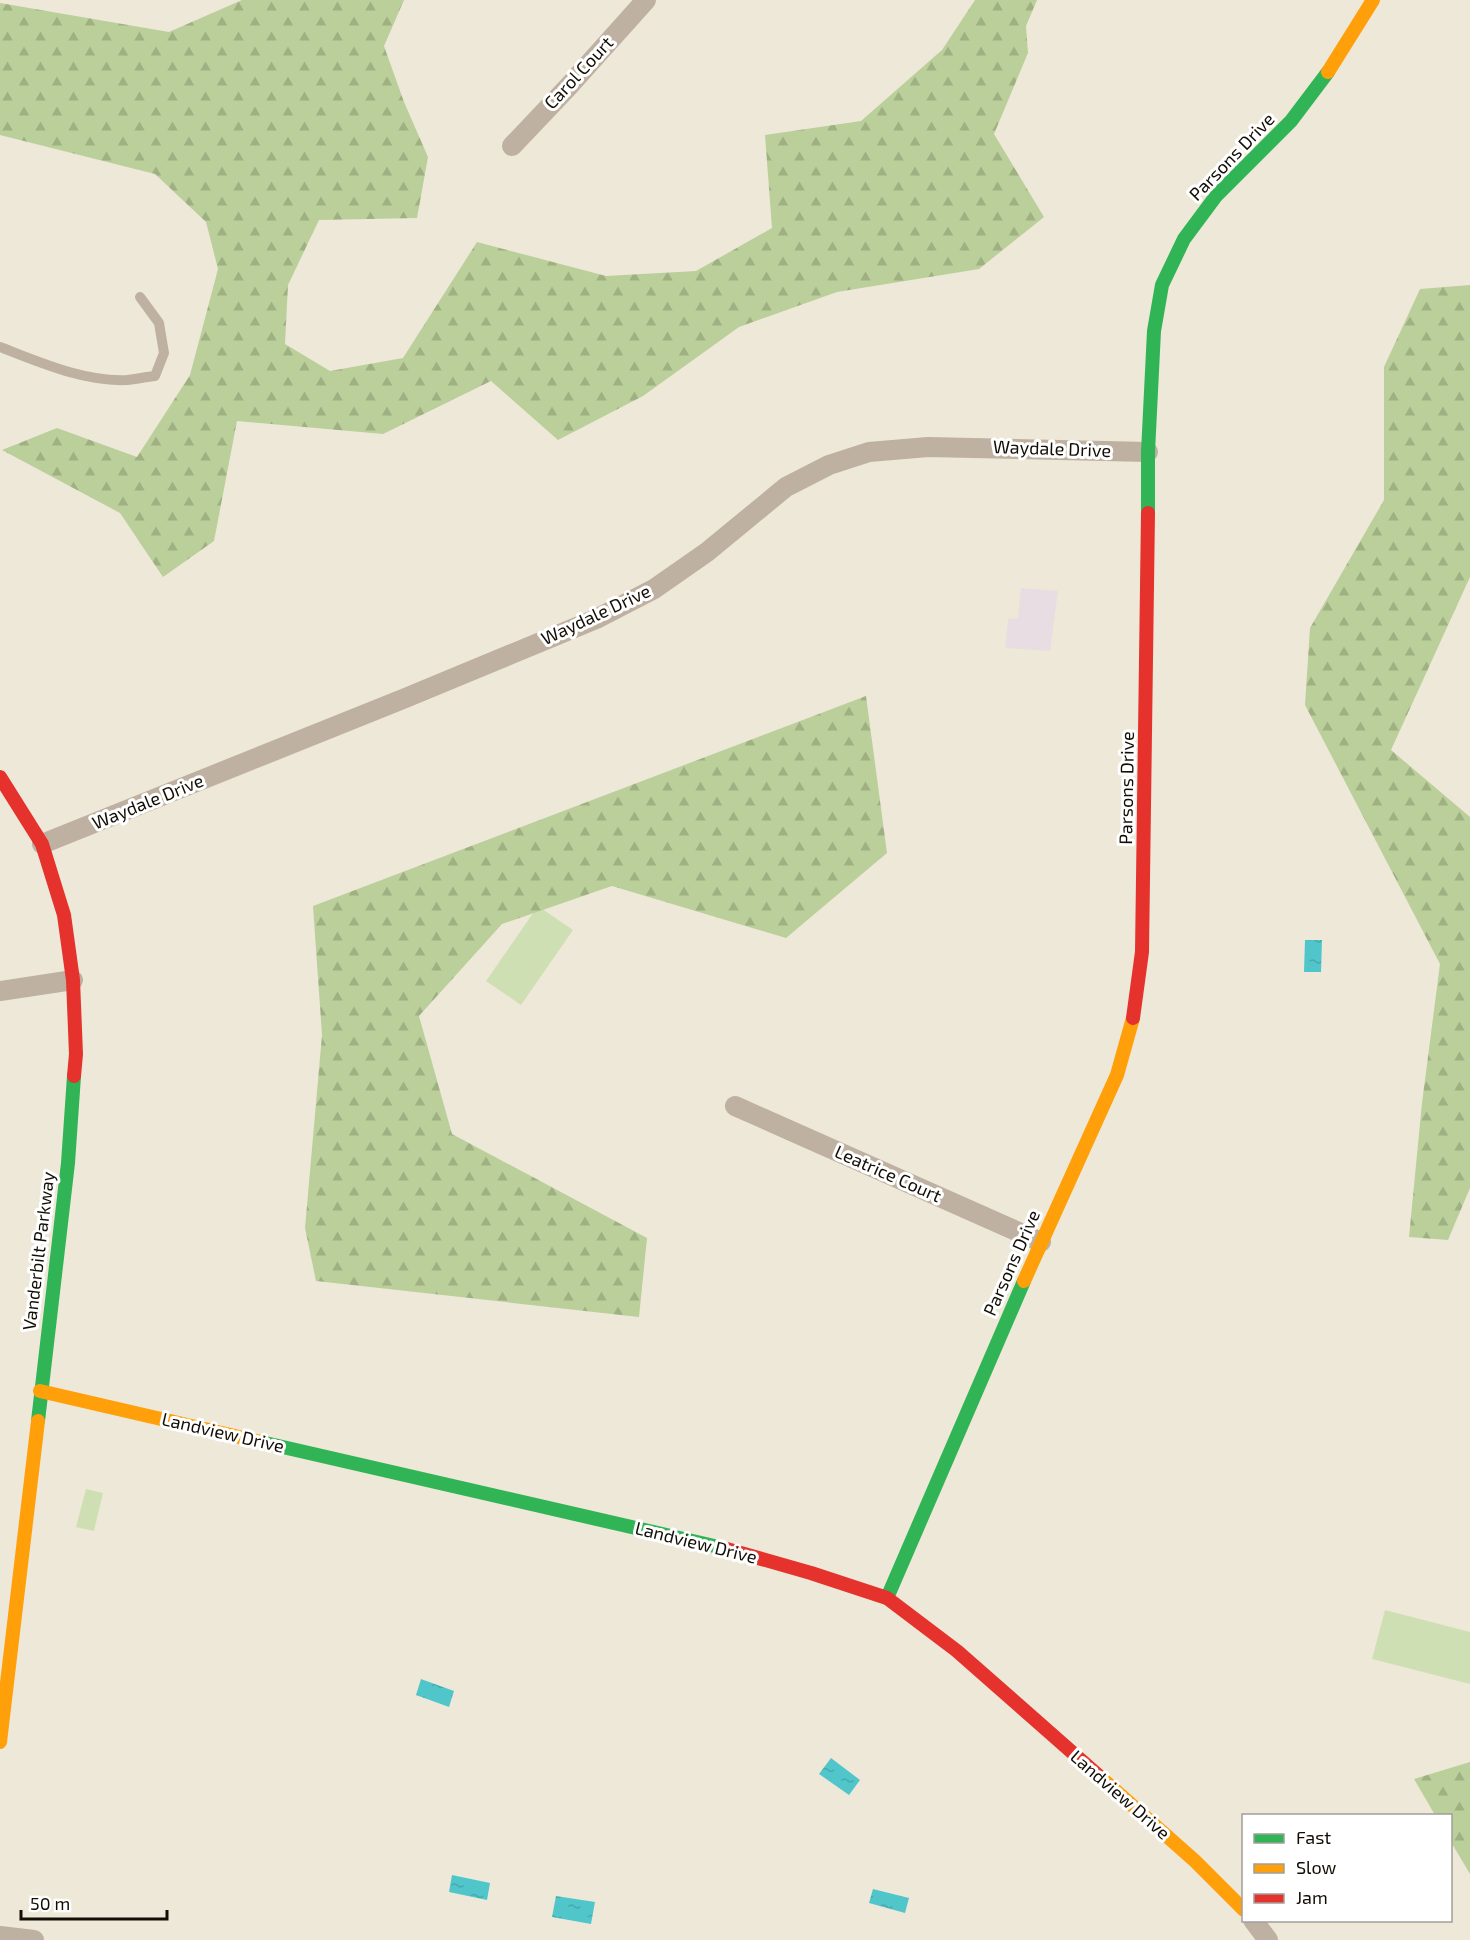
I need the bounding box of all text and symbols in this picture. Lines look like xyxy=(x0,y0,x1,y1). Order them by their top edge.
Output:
street label: Carol Court xyxy=(539,31,617,113)
street label: Parsons Drive xyxy=(1184,108,1279,205)
street label: Waydale Drive xyxy=(993,435,1111,461)
street label: Waydale Drive xyxy=(537,579,654,649)
street label: Parsons Drive xyxy=(1114,731,1138,845)
street label: Waydale Drive xyxy=(89,769,207,833)
street label: Leatrice Court xyxy=(832,1140,945,1206)
street label: Vanderbilt Parkway xyxy=(17,1170,59,1332)
street label: Parsons Drive xyxy=(978,1206,1044,1319)
street label: Landview Drive xyxy=(160,1407,286,1457)
street label: Landview Drive xyxy=(633,1516,759,1568)
street label: Landview Drive xyxy=(1066,1745,1175,1843)
legend xyxy=(1242,1814,1452,1922)
text: Fast xyxy=(1296,1826,1331,1848)
text: Slow xyxy=(1296,1856,1337,1878)
scale bar xyxy=(21,1883,166,1921)
text: Jam xyxy=(1296,1886,1328,1908)
text: 50 m xyxy=(30,1892,70,1914)

